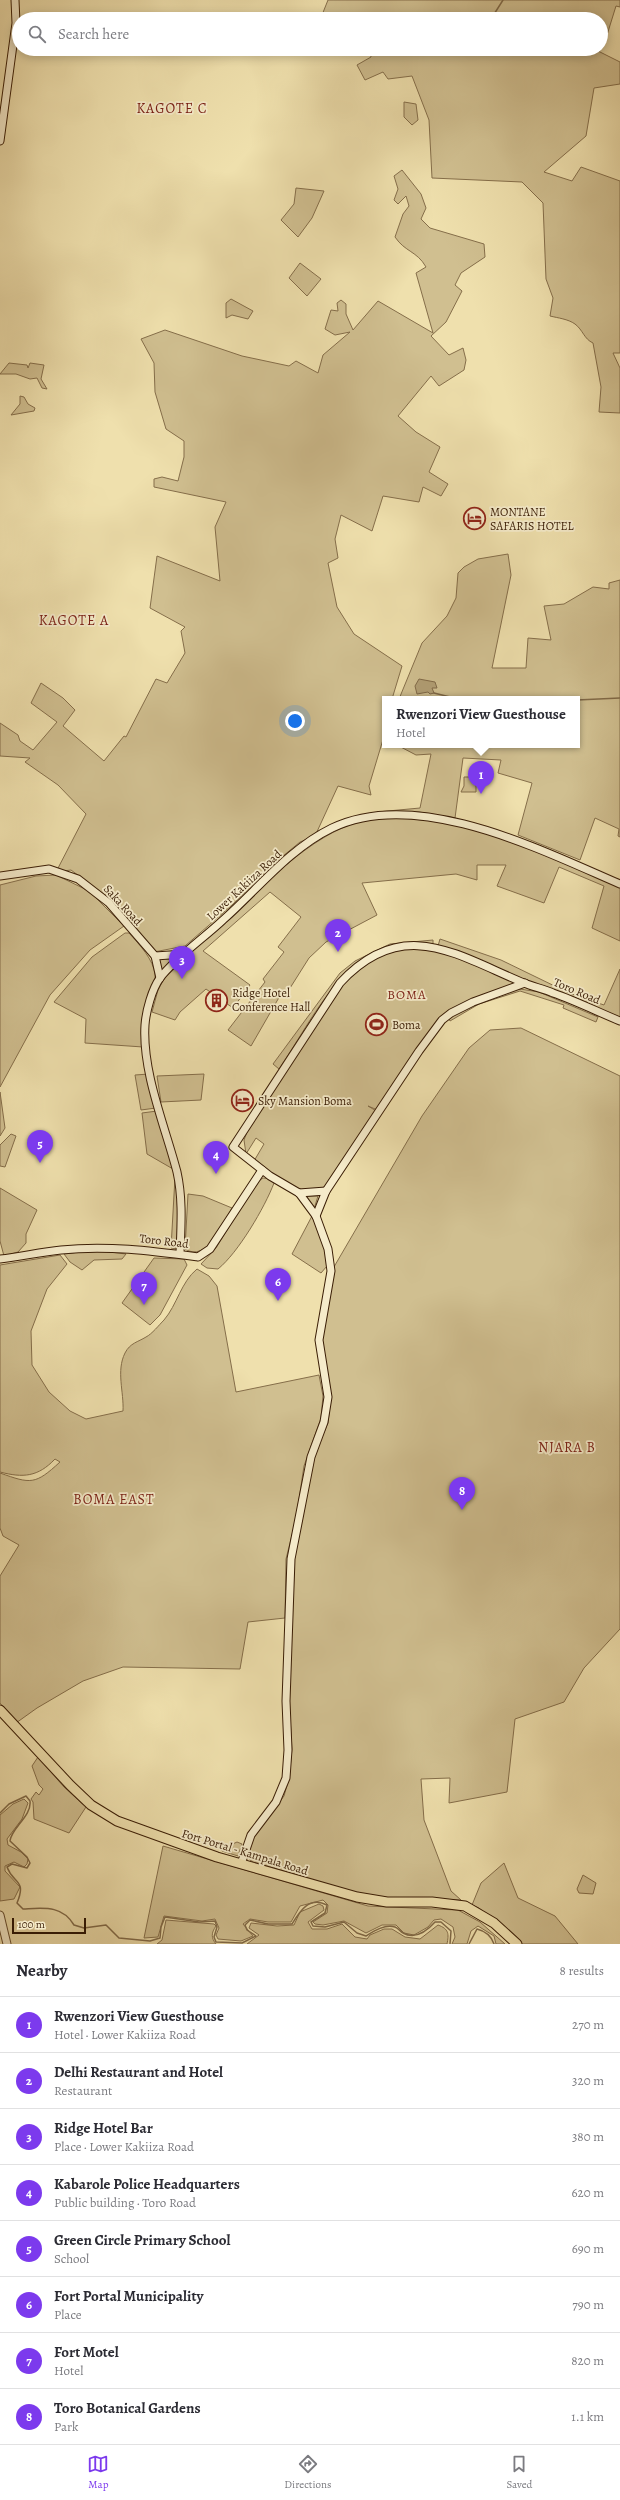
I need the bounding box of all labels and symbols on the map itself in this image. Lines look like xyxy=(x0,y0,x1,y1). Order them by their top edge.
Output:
district label: KAGOTE C xyxy=(137,99,207,118)
place label: MONTANE SAFARIS HOTEL xyxy=(490,504,575,534)
hotel icon: MONTANE SAFARIS HOTEL xyxy=(461,506,487,532)
district label: KAGOTE A xyxy=(39,611,109,630)
your location xyxy=(285,711,305,731)
pin: 1 xyxy=(468,761,494,794)
street label: Lower Kakiiza Road xyxy=(203,846,285,924)
street label: Saka Road xyxy=(100,881,146,929)
pin: 2 xyxy=(325,919,351,952)
pin: 3 xyxy=(169,946,195,979)
street label: Toro Road xyxy=(551,974,603,1008)
place label: Ridge Hotel Conference Hall xyxy=(232,985,310,1015)
district label: BOMA xyxy=(387,986,427,1003)
building icon: Ridge Hotel Conference Hall xyxy=(204,987,230,1013)
sports icon: Boma xyxy=(363,1012,389,1038)
place label: Boma xyxy=(392,1017,421,1033)
hotel icon: Sky Mansion Boma xyxy=(229,1088,255,1114)
place label: Sky Mansion Boma xyxy=(258,1093,352,1109)
pin: 5 xyxy=(27,1130,53,1163)
pin: 4 xyxy=(203,1141,229,1174)
street label: Toro Road xyxy=(138,1230,190,1252)
pin: 6 xyxy=(265,1268,291,1301)
pin: 7 xyxy=(131,1272,157,1305)
district label: NJARA B xyxy=(538,1438,596,1457)
pin: 8 xyxy=(449,1477,475,1510)
district label: BOMA EAST xyxy=(73,1490,155,1509)
street label: Fort Portal - Kampala Road xyxy=(180,1825,311,1879)
scale bar xyxy=(12,1916,86,1935)

